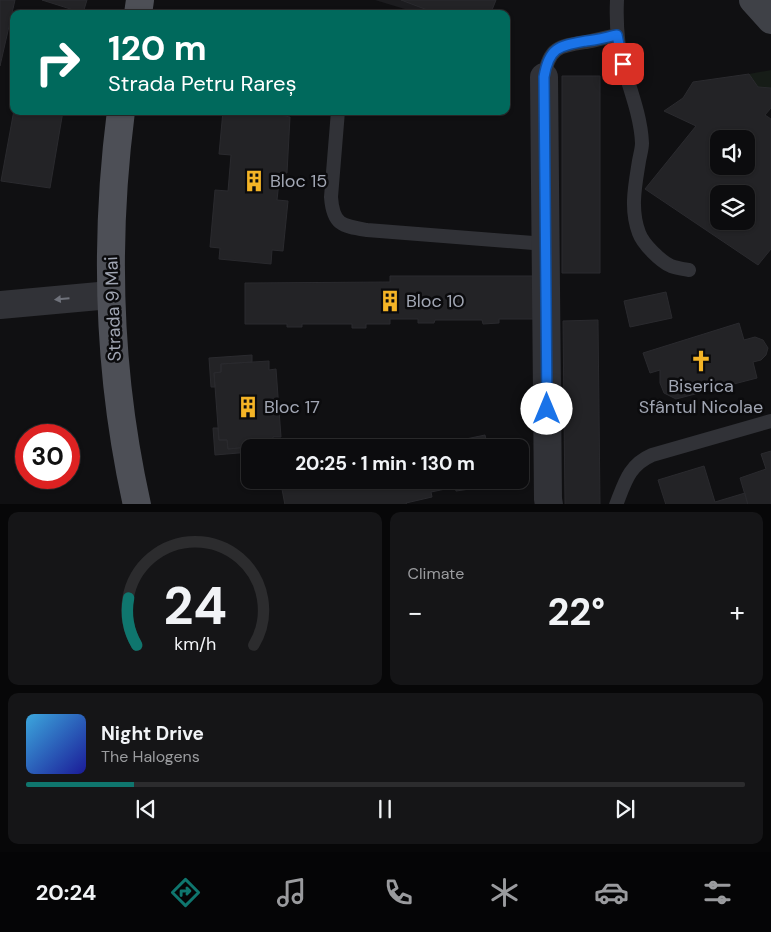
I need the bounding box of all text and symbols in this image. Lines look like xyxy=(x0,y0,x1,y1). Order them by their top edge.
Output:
text: 120 m xyxy=(108,25,207,71)
icon: right xyxy=(25,30,90,95)
pin xyxy=(602,43,644,85)
icon: arrive xyxy=(609,50,637,78)
text: Strada Petru Rareș xyxy=(108,69,297,98)
map controls xyxy=(710,130,755,230)
button: sound xyxy=(710,130,755,175)
building icon: Bloc 15 xyxy=(241,168,267,194)
place label: Bloc 15 xyxy=(270,169,327,193)
button: layers xyxy=(710,185,755,230)
street label: Strada 9 Mai xyxy=(99,256,127,362)
building icon: Bloc 10 xyxy=(377,288,403,314)
place label: Bloc 10 xyxy=(406,289,465,313)
one-way arrow xyxy=(53,296,69,304)
church icon: Biserica Sfântul Nicolae xyxy=(688,348,714,374)
place label: Biserica Sfântul Nicolae xyxy=(639,374,763,419)
position arrow xyxy=(520,382,572,434)
building icon: Bloc 17 xyxy=(235,394,261,420)
place label: Bloc 17 xyxy=(264,395,320,419)
speed limit sign: 30 xyxy=(15,424,80,489)
text: 20:25 · 1 min · 130 m xyxy=(295,451,475,476)
text: Climate xyxy=(408,563,464,584)
text: 24 xyxy=(163,572,226,640)
text: 22° xyxy=(547,587,605,637)
text: − xyxy=(408,594,423,631)
text: + xyxy=(730,594,745,631)
text: km/h xyxy=(174,632,216,656)
text: Night Drive xyxy=(101,721,204,746)
text: The Halogens xyxy=(101,746,200,767)
icon: previous xyxy=(132,795,160,823)
icon: pause xyxy=(371,795,399,823)
icon: next xyxy=(611,795,639,823)
icon: directions xyxy=(168,875,203,910)
icon: music xyxy=(274,875,309,910)
icon: phone xyxy=(381,875,416,910)
icon: climate xyxy=(487,875,522,910)
icon: car xyxy=(594,875,629,910)
icon: filters xyxy=(700,875,735,910)
text: 20:24 xyxy=(36,878,96,907)

